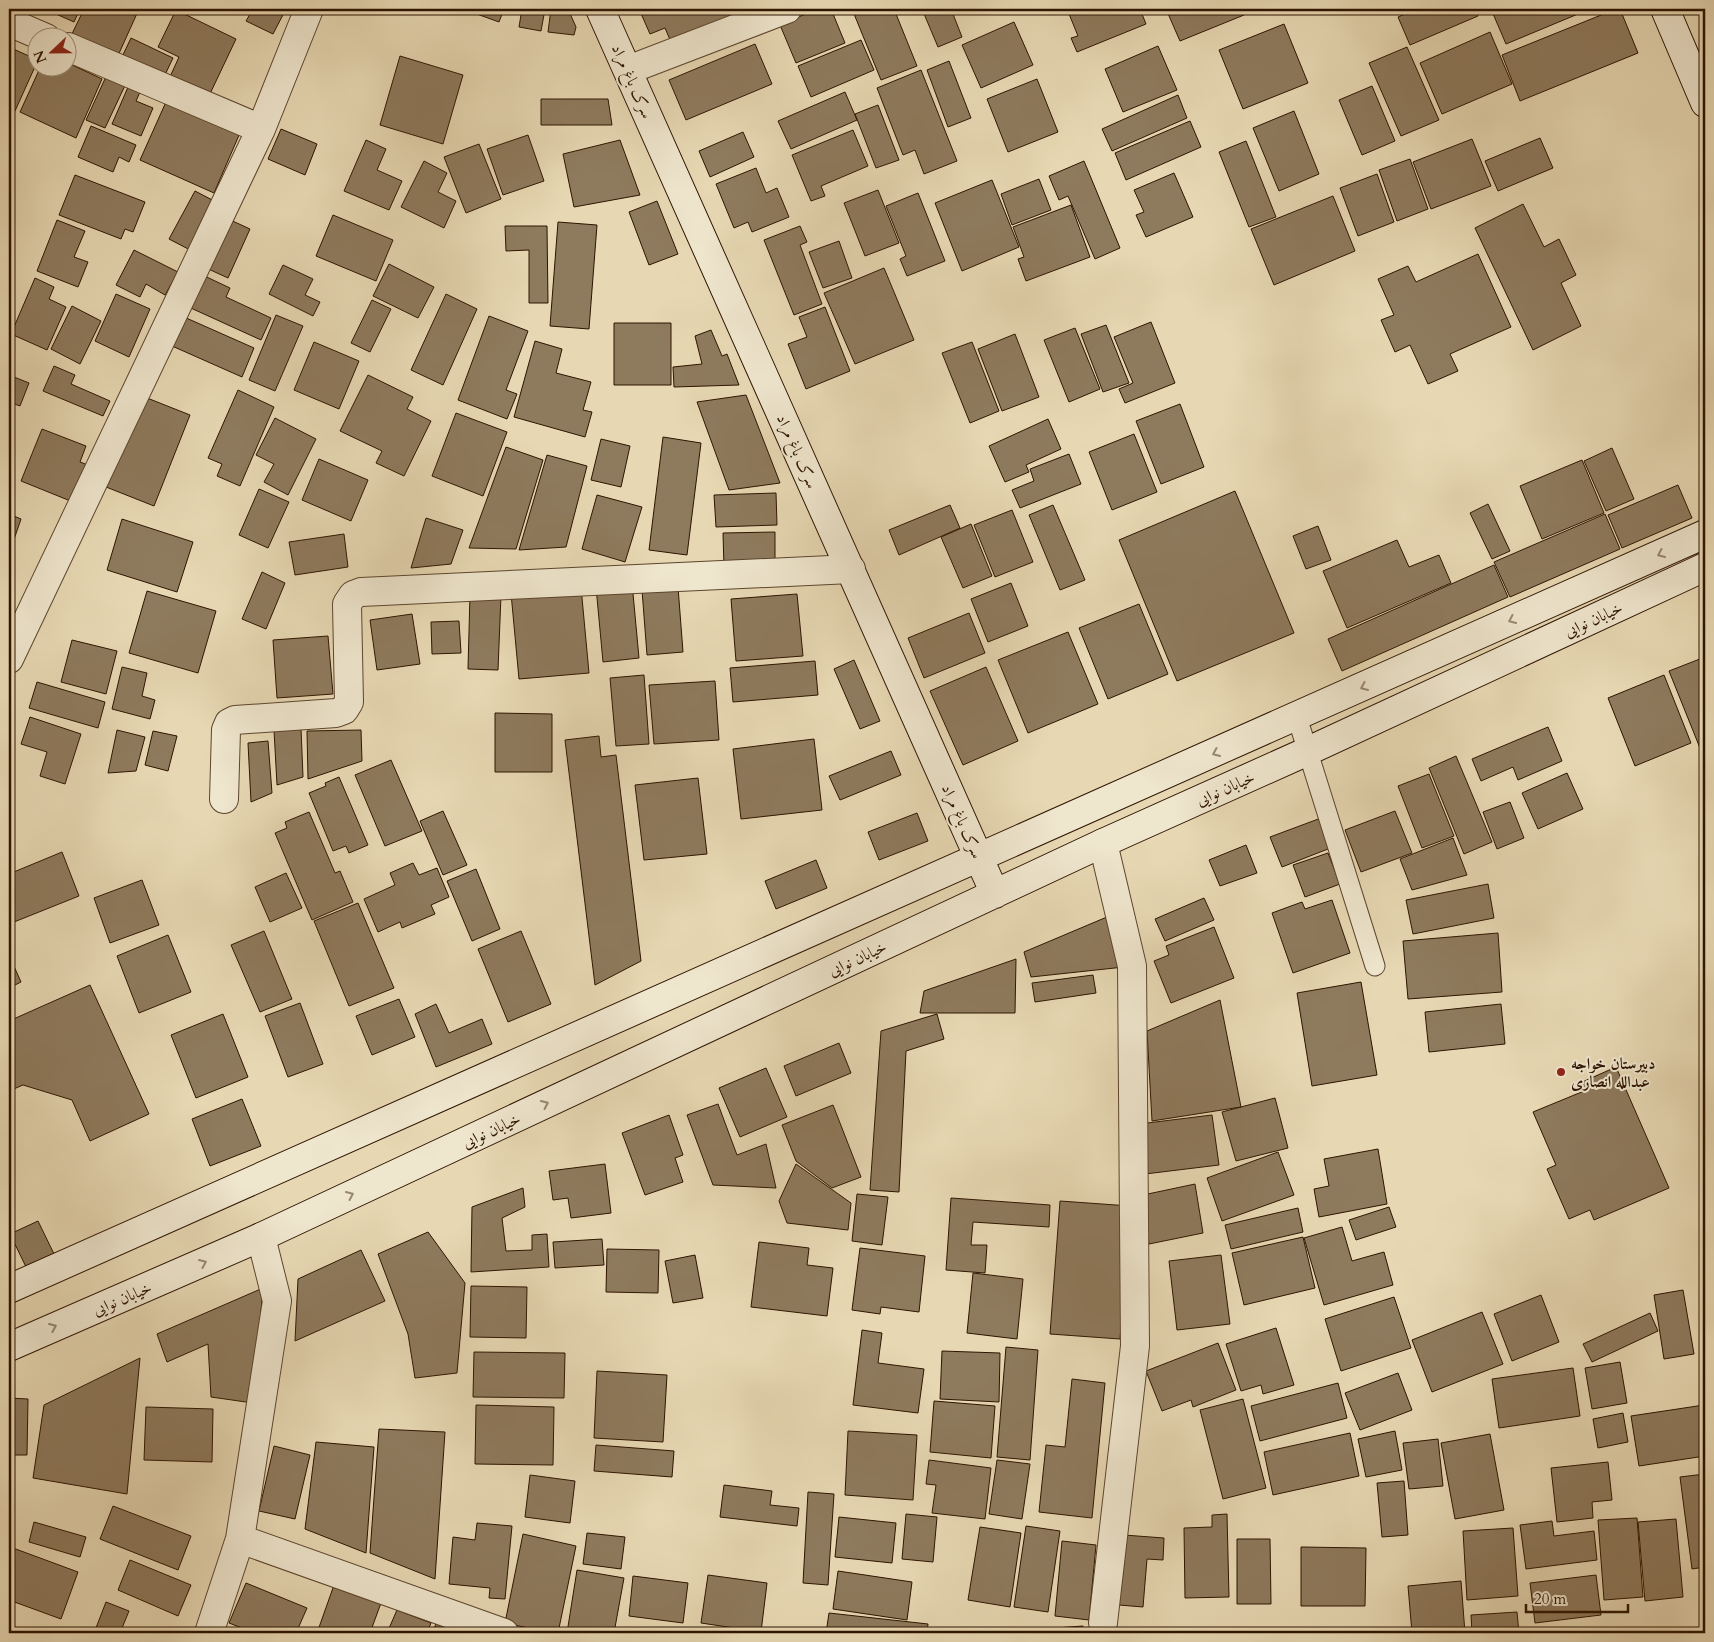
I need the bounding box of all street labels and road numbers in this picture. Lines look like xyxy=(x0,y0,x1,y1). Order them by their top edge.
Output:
street label: سرک باغ مراد xyxy=(604,41,658,123)
street label: سرک باغ مراد xyxy=(769,411,823,493)
street label: خیابان نوایی xyxy=(1561,597,1626,643)
street label: خیابان نوایی xyxy=(1193,766,1258,812)
street label: سرک باغ مراد xyxy=(934,781,988,863)
street label: خیابان نوایی xyxy=(825,936,890,982)
street label: خیابان نوایی xyxy=(459,1108,524,1154)
street label: خیابان نوایی xyxy=(90,1277,155,1321)

